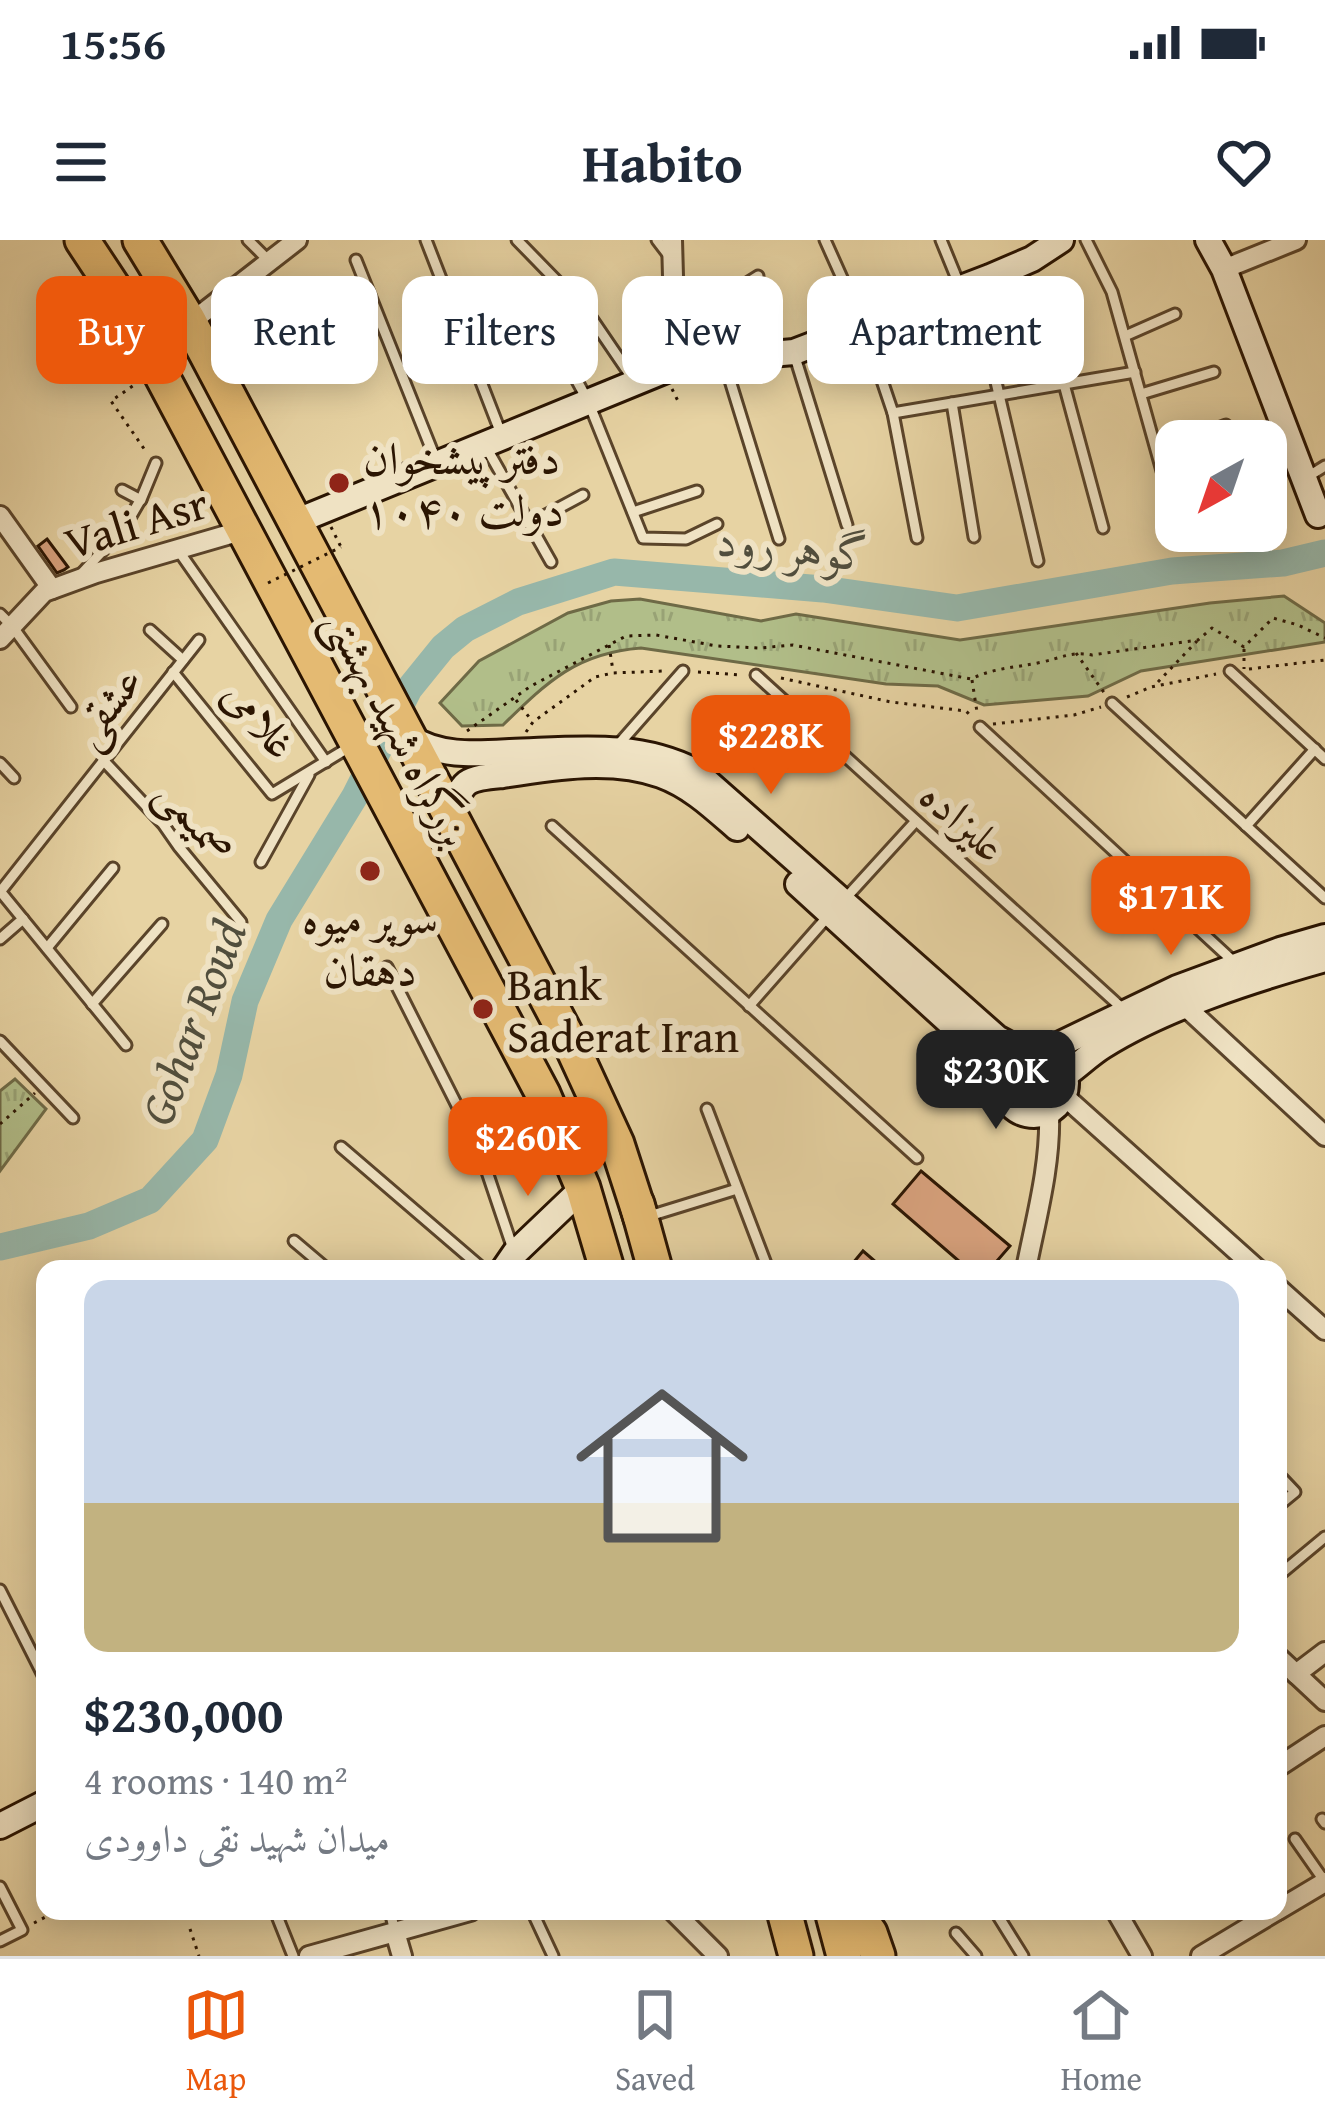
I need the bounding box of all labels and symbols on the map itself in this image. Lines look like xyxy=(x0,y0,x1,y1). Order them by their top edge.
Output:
north arrow xyxy=(1155,420,1287,552)
place label: دفتر پیشخوان دولت ۱۰۴۰ xyxy=(363,425,564,542)
street label: Vali Asr xyxy=(56,469,216,575)
marker: دفتر پیشخوان دولت ۱۰۴۰ xyxy=(326,470,352,496)
water label: گوهر رود xyxy=(714,503,876,589)
street label: بزرگراه شهید بهشتی xyxy=(308,597,489,858)
street label: عشقی xyxy=(52,650,158,760)
street label: غلامی xyxy=(208,664,314,772)
pin: $228K xyxy=(687,695,855,797)
street label: صمیمی xyxy=(143,762,253,876)
street label: علیزاده xyxy=(906,763,1022,877)
pin: $171K xyxy=(1087,856,1255,958)
marker: سوپر میوه دهقان xyxy=(357,858,383,884)
place label: سوپر میوه دهقان xyxy=(302,885,438,1002)
water label: Gohar Roud xyxy=(121,909,263,1135)
place label: Bank Saderat Iran xyxy=(507,951,739,1068)
marker: Bank Saderat Iran xyxy=(470,996,496,1022)
pin: $230K xyxy=(912,1030,1080,1132)
pin: $260K xyxy=(444,1097,612,1199)

